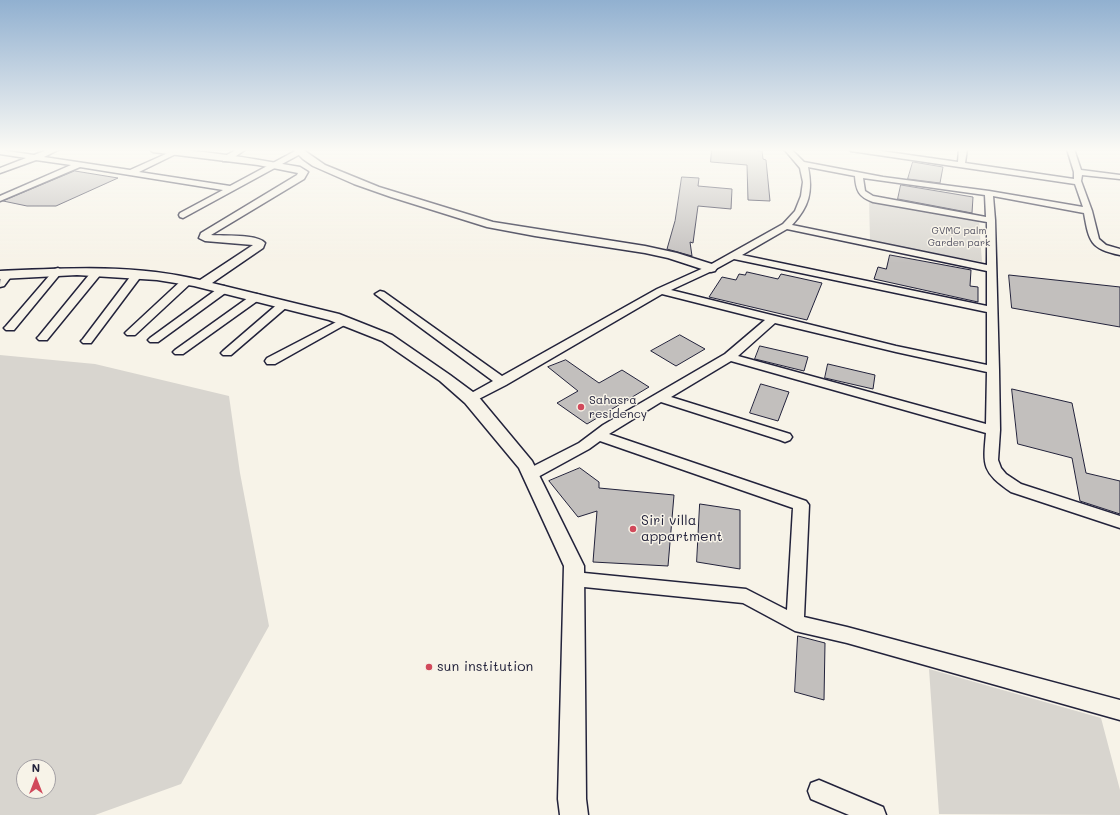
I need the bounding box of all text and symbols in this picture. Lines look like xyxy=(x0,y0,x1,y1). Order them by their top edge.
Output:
park label: GVMC palm Garden park xyxy=(928,225,990,248)
place label: Sahasra residency xyxy=(589,393,647,421)
marker: Sahasra residency xyxy=(576,402,586,412)
place label: Siri villa appartment xyxy=(641,513,723,546)
marker: Siri villa appartment xyxy=(628,524,638,534)
place label: sun institution xyxy=(437,659,533,675)
marker: sun institution xyxy=(424,662,434,672)
north arrow xyxy=(16,759,56,799)
text: N xyxy=(32,760,40,775)

